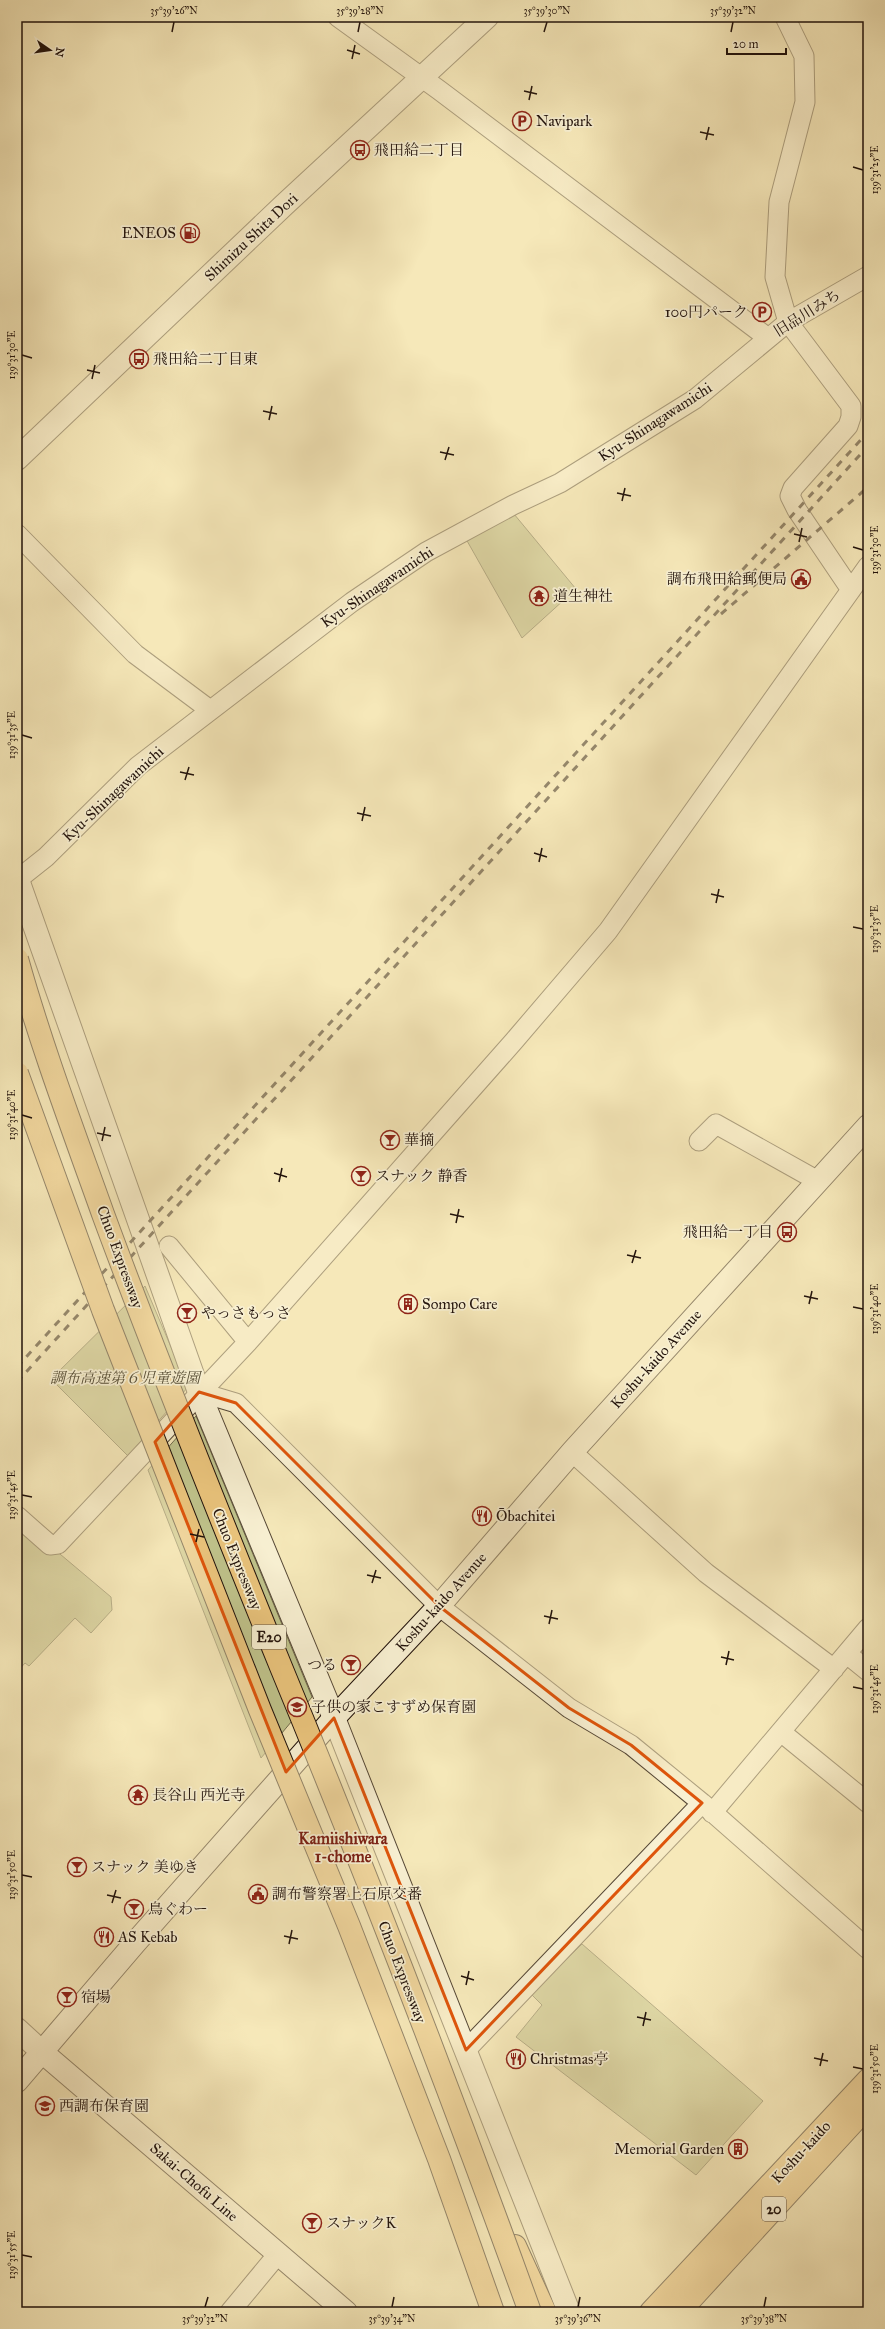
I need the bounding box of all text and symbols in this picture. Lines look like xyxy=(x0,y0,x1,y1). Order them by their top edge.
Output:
text: 35°39'26"N xyxy=(150,5,198,17)
text: 35°39'28"N xyxy=(336,5,384,17)
text: 35°39'30"N xyxy=(523,5,571,17)
text: 35°39'32"N xyxy=(710,5,757,17)
north arrow xyxy=(30,30,70,70)
scale bar xyxy=(727,30,786,56)
text: 20 m xyxy=(733,37,759,51)
text: N xyxy=(52,46,67,59)
parking icon: Navipark xyxy=(511,110,533,132)
place label: Navipark xyxy=(536,112,592,130)
bus stop icon: 飛田給二丁目 xyxy=(349,139,371,161)
place label: 飛田給二丁目 xyxy=(374,141,464,159)
text: 139°31'25"E xyxy=(869,146,881,194)
street label: Shimizu Shita Dori xyxy=(201,189,301,285)
fuel station icon: ENEOS xyxy=(179,222,201,244)
place label: ENEOS xyxy=(122,224,176,242)
street label: 旧品川みち xyxy=(770,285,844,341)
parking icon: 100円パーク xyxy=(751,301,773,323)
place label: 100円パーク xyxy=(665,303,748,321)
text: 139°31'30"E xyxy=(6,330,18,380)
bus stop icon: 飛田給二丁目東 xyxy=(128,348,150,370)
place label: 飛田給二丁目東 xyxy=(153,350,258,368)
street label: Kyu-Shinagawamichi xyxy=(595,379,715,465)
text: 139°31'30"E xyxy=(869,525,881,575)
street label: Kyu-Shinagawamichi xyxy=(317,543,437,631)
public building icon: 調布飛田給郵便局 xyxy=(790,568,812,590)
place label: 調布飛田給郵便局 xyxy=(667,570,787,588)
temple icon: 道生神社 xyxy=(528,585,550,607)
place label: 道生神社 xyxy=(553,587,613,605)
text: 139°31'35"E xyxy=(6,711,18,759)
street label: Kyu-Shinagawamichi xyxy=(59,743,167,845)
text: 139°31'35"E xyxy=(869,905,881,953)
text: 139°31'40"E xyxy=(6,1090,18,1140)
bar icon: 華摘 xyxy=(379,1129,401,1151)
place label: 華摘 xyxy=(404,1131,434,1149)
bar icon: スナック 静香 xyxy=(350,1165,372,1187)
place label: スナック 静香 xyxy=(375,1167,468,1185)
street label: Chuo Expressway xyxy=(93,1203,147,1312)
bus stop icon: 飛田給一丁目 xyxy=(776,1221,798,1243)
place label: 飛田給一丁目 xyxy=(683,1223,773,1241)
text: 139°31'40"E xyxy=(869,1284,881,1334)
building icon: Sompo Care xyxy=(397,1293,419,1315)
place label: Sompo Care xyxy=(422,1295,498,1313)
bar icon: やっさもっさ xyxy=(176,1302,198,1324)
place label: やっさもっさ xyxy=(201,1304,291,1322)
street label: Koshu-kaido Avenue xyxy=(607,1306,705,1412)
park label: 調布高速第６児童遊園 xyxy=(50,1369,203,1387)
text: 139°31'45"E xyxy=(6,1470,18,1520)
restaurant icon: Ōbachitei xyxy=(471,1505,493,1527)
street label: Chuo Expressway xyxy=(208,1506,266,1613)
place label: Ōbachitei xyxy=(496,1507,555,1525)
street label: Koshu-kaido Avenue xyxy=(392,1549,490,1655)
road number: E20 xyxy=(252,1625,286,1649)
bar icon: つる xyxy=(340,1654,362,1676)
place label: つる xyxy=(307,1656,337,1674)
text: 139°31'45"E xyxy=(869,1664,881,1714)
school or university icon: 子供の家こすずめ保育園 xyxy=(286,1696,308,1718)
place label: 子供の家こすずめ保育園 xyxy=(311,1698,476,1716)
temple icon: 長谷山 西光寺 xyxy=(127,1784,149,1806)
place label: 長谷山 西光寺 xyxy=(152,1786,245,1804)
district label: Kamiishiwara 1-chome xyxy=(298,1829,389,1866)
text: 139°31'50"E xyxy=(6,1850,18,1900)
bar icon: スナック 美ゆき xyxy=(66,1856,88,1878)
place label: スナック 美ゆき xyxy=(91,1858,199,1876)
public building icon: 調布警察署上石原交番 xyxy=(247,1883,269,1905)
place label: 調布警察署上石原交番 xyxy=(272,1885,422,1903)
bar icon: 鳥ぐわー xyxy=(123,1898,145,1920)
place label: 鳥ぐわー xyxy=(148,1900,208,1918)
street label: Chuo Expressway xyxy=(374,1918,430,2026)
restaurant icon: AS Kebab xyxy=(93,1926,115,1948)
place label: AS Kebab xyxy=(117,1928,178,1946)
bar icon: 宿場 xyxy=(56,1986,78,2008)
place label: 宿場 xyxy=(81,1988,111,2006)
text: 139°31'50"E xyxy=(869,2044,881,2094)
restaurant icon: Christmas亭 xyxy=(505,2048,527,2070)
place label: Christmas亭 xyxy=(530,2050,609,2068)
school or university icon: 西調布保育園 xyxy=(34,2095,56,2117)
place label: 西調布保育園 xyxy=(59,2097,149,2115)
street label: Koshu-kaido xyxy=(768,2117,835,2187)
building icon: Memorial Garden xyxy=(727,2138,749,2160)
street label: Sakai-Chofu Line xyxy=(146,2139,242,2225)
place label: Memorial Garden xyxy=(614,2140,724,2158)
road number: 20 xyxy=(762,2197,786,2221)
bar icon: スナックK xyxy=(301,2212,323,2234)
place label: スナックK xyxy=(326,2214,396,2232)
text: 139°31'55"E xyxy=(6,2231,18,2279)
text: 35°39'32"N xyxy=(182,2313,229,2325)
text: 35°39'34"N xyxy=(369,2313,416,2325)
text: 35°39'36"N xyxy=(555,2313,602,2325)
text: 35°39'38"N xyxy=(741,2313,788,2325)

